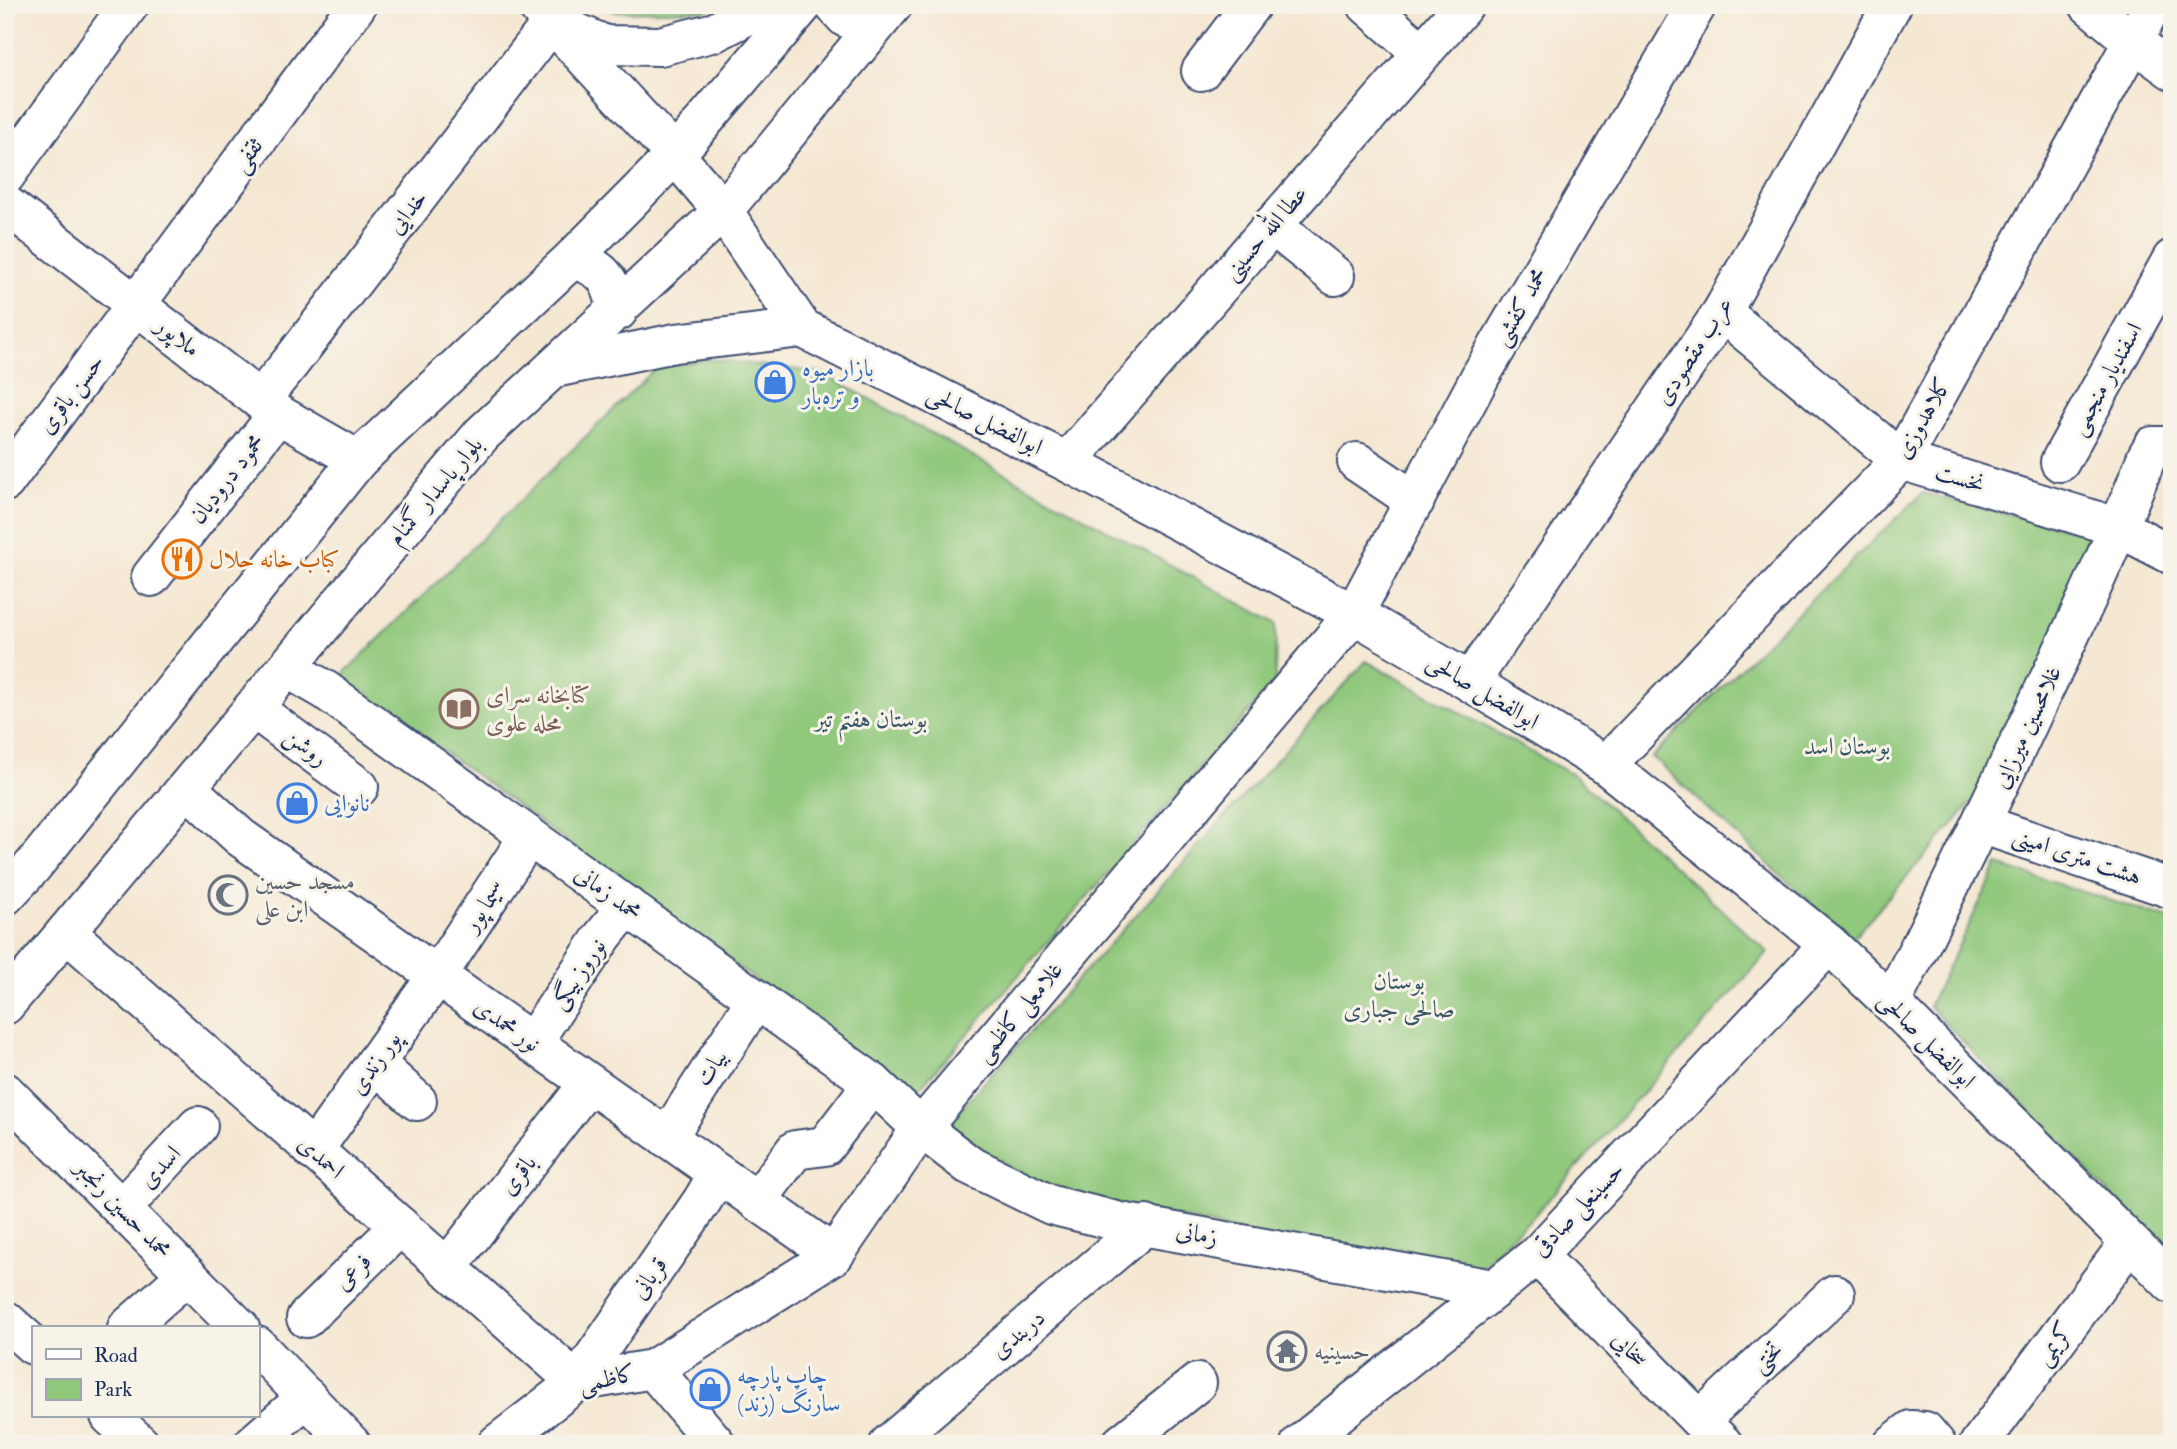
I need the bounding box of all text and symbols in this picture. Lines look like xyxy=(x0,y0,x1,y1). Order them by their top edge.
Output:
street label: ثقفی xyxy=(224,131,271,179)
street label: عطا الله حسینی xyxy=(1212,176,1315,288)
street label: خدایی xyxy=(380,183,434,241)
street label: محمد کفشی xyxy=(1485,262,1556,352)
street label: عرب مقصودی xyxy=(1647,291,1741,412)
street label: ملاپور xyxy=(147,309,207,365)
street label: اسفندیار منجمی xyxy=(2062,317,2151,442)
street label: حسن باقری xyxy=(31,348,111,440)
place label: بازار میوه و تره‌بار xyxy=(800,353,874,412)
shop icon: بازار میوه و تره‌بار xyxy=(754,361,796,403)
street label: کلاهدوزی xyxy=(1887,371,1959,465)
street label: ابوالفضل صالحی xyxy=(921,378,1048,463)
street label: محمود درودیان xyxy=(182,428,272,530)
street label: بلوار پاسدار گمنام xyxy=(380,429,494,555)
street label: نخست xyxy=(1931,456,1989,500)
restaurant icon: کباب خانه حلال xyxy=(161,538,203,580)
place label: کباب خانه حلال xyxy=(209,544,340,575)
street label: ابوالفضل صالحی xyxy=(1421,645,1545,738)
street label: غلامحسین میرزایی xyxy=(1985,660,2069,794)
place label: کتابخانه سرای محله علوی xyxy=(486,680,590,739)
library icon: کتابخانه سرای محله علوی xyxy=(438,688,480,730)
park label: بوستان هفتم تیر xyxy=(812,704,927,743)
street label: روشن xyxy=(278,720,334,774)
park label: بوستان اسد xyxy=(1804,731,1890,762)
shop icon: نانوایی xyxy=(276,782,318,824)
place label: نانوایی xyxy=(324,788,370,819)
street label: هشت متری امینی xyxy=(2008,819,2146,893)
street label: محمد زمانی xyxy=(568,858,648,928)
place label: مسجد حسین ابن علی xyxy=(255,866,355,926)
mosque icon: مسجد حسین ابن علی xyxy=(207,874,249,916)
street label: سیما پور xyxy=(454,874,513,940)
street label: نوروز بیگی xyxy=(543,932,613,1016)
street label: غلامعلی کاظمی xyxy=(968,955,1071,1069)
park label: بوستان صالحی جباری xyxy=(1343,966,1455,1026)
street label: ابوالفضل صالحی xyxy=(1871,985,1982,1096)
street label: نور محمدی xyxy=(468,991,546,1059)
street label: پور زندی xyxy=(342,1024,410,1102)
street label: بیات xyxy=(688,1044,734,1092)
street label: احمدی xyxy=(291,1128,351,1186)
street label: اسدی xyxy=(132,1139,188,1195)
street label: باقری xyxy=(492,1148,544,1202)
street label: محمد حسین رنجبر xyxy=(66,1150,178,1265)
street label: حسینعلی صادقی xyxy=(1525,1155,1632,1264)
street label: زمانی xyxy=(1173,1215,1221,1253)
street label: فرعی xyxy=(328,1247,378,1297)
street label: قربانی xyxy=(623,1251,675,1305)
street label: دربندی xyxy=(984,1302,1052,1366)
street label: کریمی xyxy=(2028,1316,2081,1373)
street label: سخایی xyxy=(1605,1324,1655,1374)
legend xyxy=(32,1326,259,1418)
temple icon: حسینیه xyxy=(1266,1330,1308,1372)
street label: تختی xyxy=(1744,1334,1790,1380)
place label: حسینیه xyxy=(1314,1336,1370,1367)
text: Road xyxy=(94,1342,139,1369)
street label: کاظمی xyxy=(576,1357,639,1402)
place label: چاپ پارچه سارنگ (زند) xyxy=(737,1360,841,1419)
shop icon: چاپ پارچه سارنگ (زند) xyxy=(689,1368,731,1410)
text: Park xyxy=(94,1376,132,1403)

